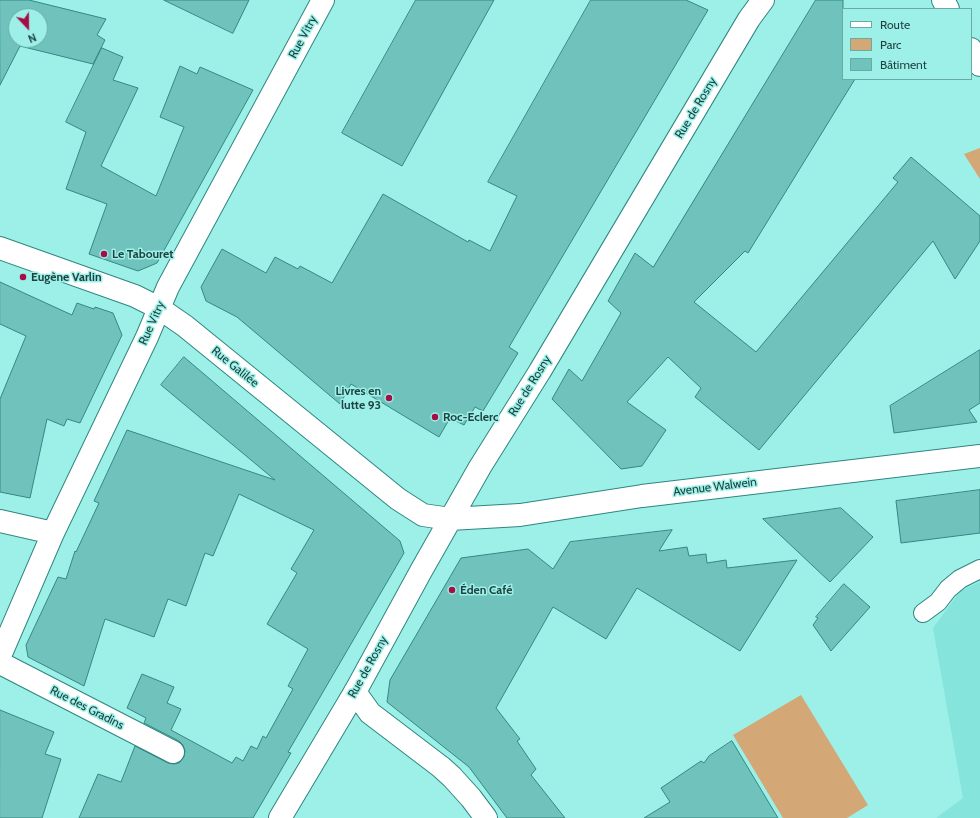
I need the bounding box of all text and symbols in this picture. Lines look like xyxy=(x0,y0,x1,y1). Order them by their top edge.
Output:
north arrow xyxy=(8,8,48,48)
legend xyxy=(842,8,972,80)
street label: Rue Vitry xyxy=(286,13,320,61)
text: Route xyxy=(880,17,910,32)
text: N xyxy=(26,30,38,46)
text: Parc xyxy=(880,37,902,52)
text: Bâtiment xyxy=(880,57,927,72)
street label: Rue de Rosny xyxy=(672,75,720,141)
place label: Le Tabouret xyxy=(112,247,173,261)
marker: Le Tabouret xyxy=(99,249,109,259)
place label: Eugène Varlin xyxy=(31,270,101,284)
marker: Eugène Varlin xyxy=(18,272,28,282)
street label: Rue Vitry xyxy=(136,299,168,347)
street label: Rue Galilée xyxy=(209,344,261,390)
street label: Rue de Rosny xyxy=(506,353,554,419)
place label: Livres en lutte 93 xyxy=(336,384,381,412)
marker: Livres en lutte 93 xyxy=(384,393,394,403)
place label: Roc-Eclerc xyxy=(443,410,498,424)
marker: Roc-Eclerc xyxy=(430,412,440,422)
street label: Avenue Walwein xyxy=(672,475,758,499)
place label: Éden Café xyxy=(460,583,512,597)
marker: Éden Café xyxy=(447,585,457,595)
street label: Rue de Rosny xyxy=(345,633,391,701)
street label: Rue des Gradins xyxy=(48,683,126,733)

